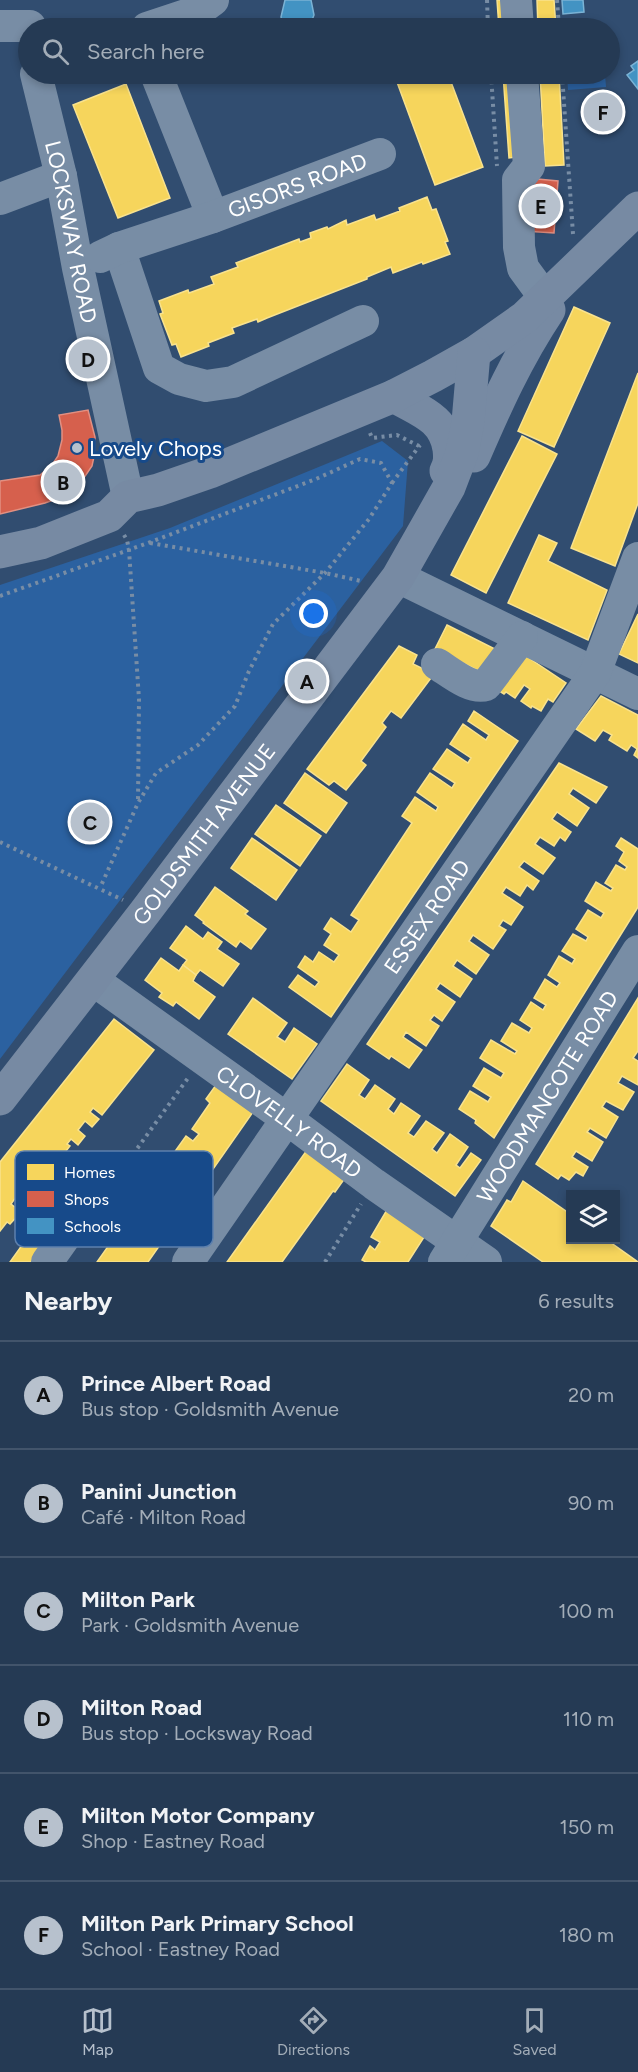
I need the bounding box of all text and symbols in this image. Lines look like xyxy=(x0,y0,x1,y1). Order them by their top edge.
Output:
search box xyxy=(18,18,620,84)
icon: search xyxy=(39,35,72,68)
text: Search here xyxy=(87,38,205,65)
pin: F xyxy=(584,90,622,134)
street label: LOCKSWAY ROAD xyxy=(39,138,103,326)
street label: GISORS ROAD xyxy=(224,147,371,224)
pin: E xyxy=(522,184,560,228)
pin: D xyxy=(68,336,107,382)
place label: Lovely Chops xyxy=(89,435,222,462)
marker: Lovely Chops xyxy=(70,441,84,455)
pin: B xyxy=(44,460,82,504)
your location xyxy=(299,599,328,628)
pin: A xyxy=(288,658,326,704)
street label: GOLDSMITH AVENUE xyxy=(127,738,281,931)
pin: C xyxy=(70,800,110,844)
street label: ESSEX ROAD xyxy=(378,854,476,979)
street label: WOODMANCOTE ROAD xyxy=(471,986,624,1208)
street label: CLOVELLY ROAD xyxy=(211,1060,367,1184)
legend xyxy=(15,1151,213,1247)
text: Homes xyxy=(64,1163,115,1182)
text: Shops xyxy=(64,1190,109,1209)
map controls xyxy=(566,1190,620,1244)
button: layers xyxy=(566,1190,620,1244)
text: Schools xyxy=(64,1217,121,1236)
text: Nearby xyxy=(24,1285,112,1317)
text: 6 results xyxy=(538,1289,614,1313)
text: Prince Albert Road xyxy=(81,1370,271,1397)
text: A xyxy=(36,1383,51,1407)
text: 20 m xyxy=(568,1383,614,1407)
text: Bus stop · Goldsmith Avenue xyxy=(81,1397,339,1421)
text: Panini Junction xyxy=(81,1478,237,1505)
text: B xyxy=(37,1491,50,1515)
text: 90 m xyxy=(568,1491,614,1515)
text: Café · Milton Road xyxy=(81,1505,246,1529)
text: Milton Park xyxy=(81,1586,195,1613)
text: C xyxy=(36,1599,51,1623)
text: 100 m xyxy=(558,1599,614,1623)
text: Park · Goldsmith Avenue xyxy=(81,1613,299,1637)
text: Milton Road xyxy=(81,1694,202,1721)
text: D xyxy=(37,1707,51,1731)
text: 110 m xyxy=(563,1707,614,1731)
text: Bus stop · Locksway Road xyxy=(81,1721,313,1745)
text: Milton Motor Company xyxy=(81,1802,315,1829)
text: E xyxy=(38,1815,49,1839)
text: 150 m xyxy=(559,1815,614,1839)
text: Shop · Eastney Road xyxy=(81,1829,265,1853)
text: Milton Park Primary School xyxy=(81,1910,354,1937)
text: F xyxy=(38,1923,49,1947)
text: 180 m xyxy=(559,1923,614,1947)
text: School · Eastney Road xyxy=(81,1937,280,1961)
tab: Map xyxy=(81,2004,114,2059)
tab: Directions xyxy=(277,2004,350,2059)
tab: Saved xyxy=(513,2004,557,2059)

